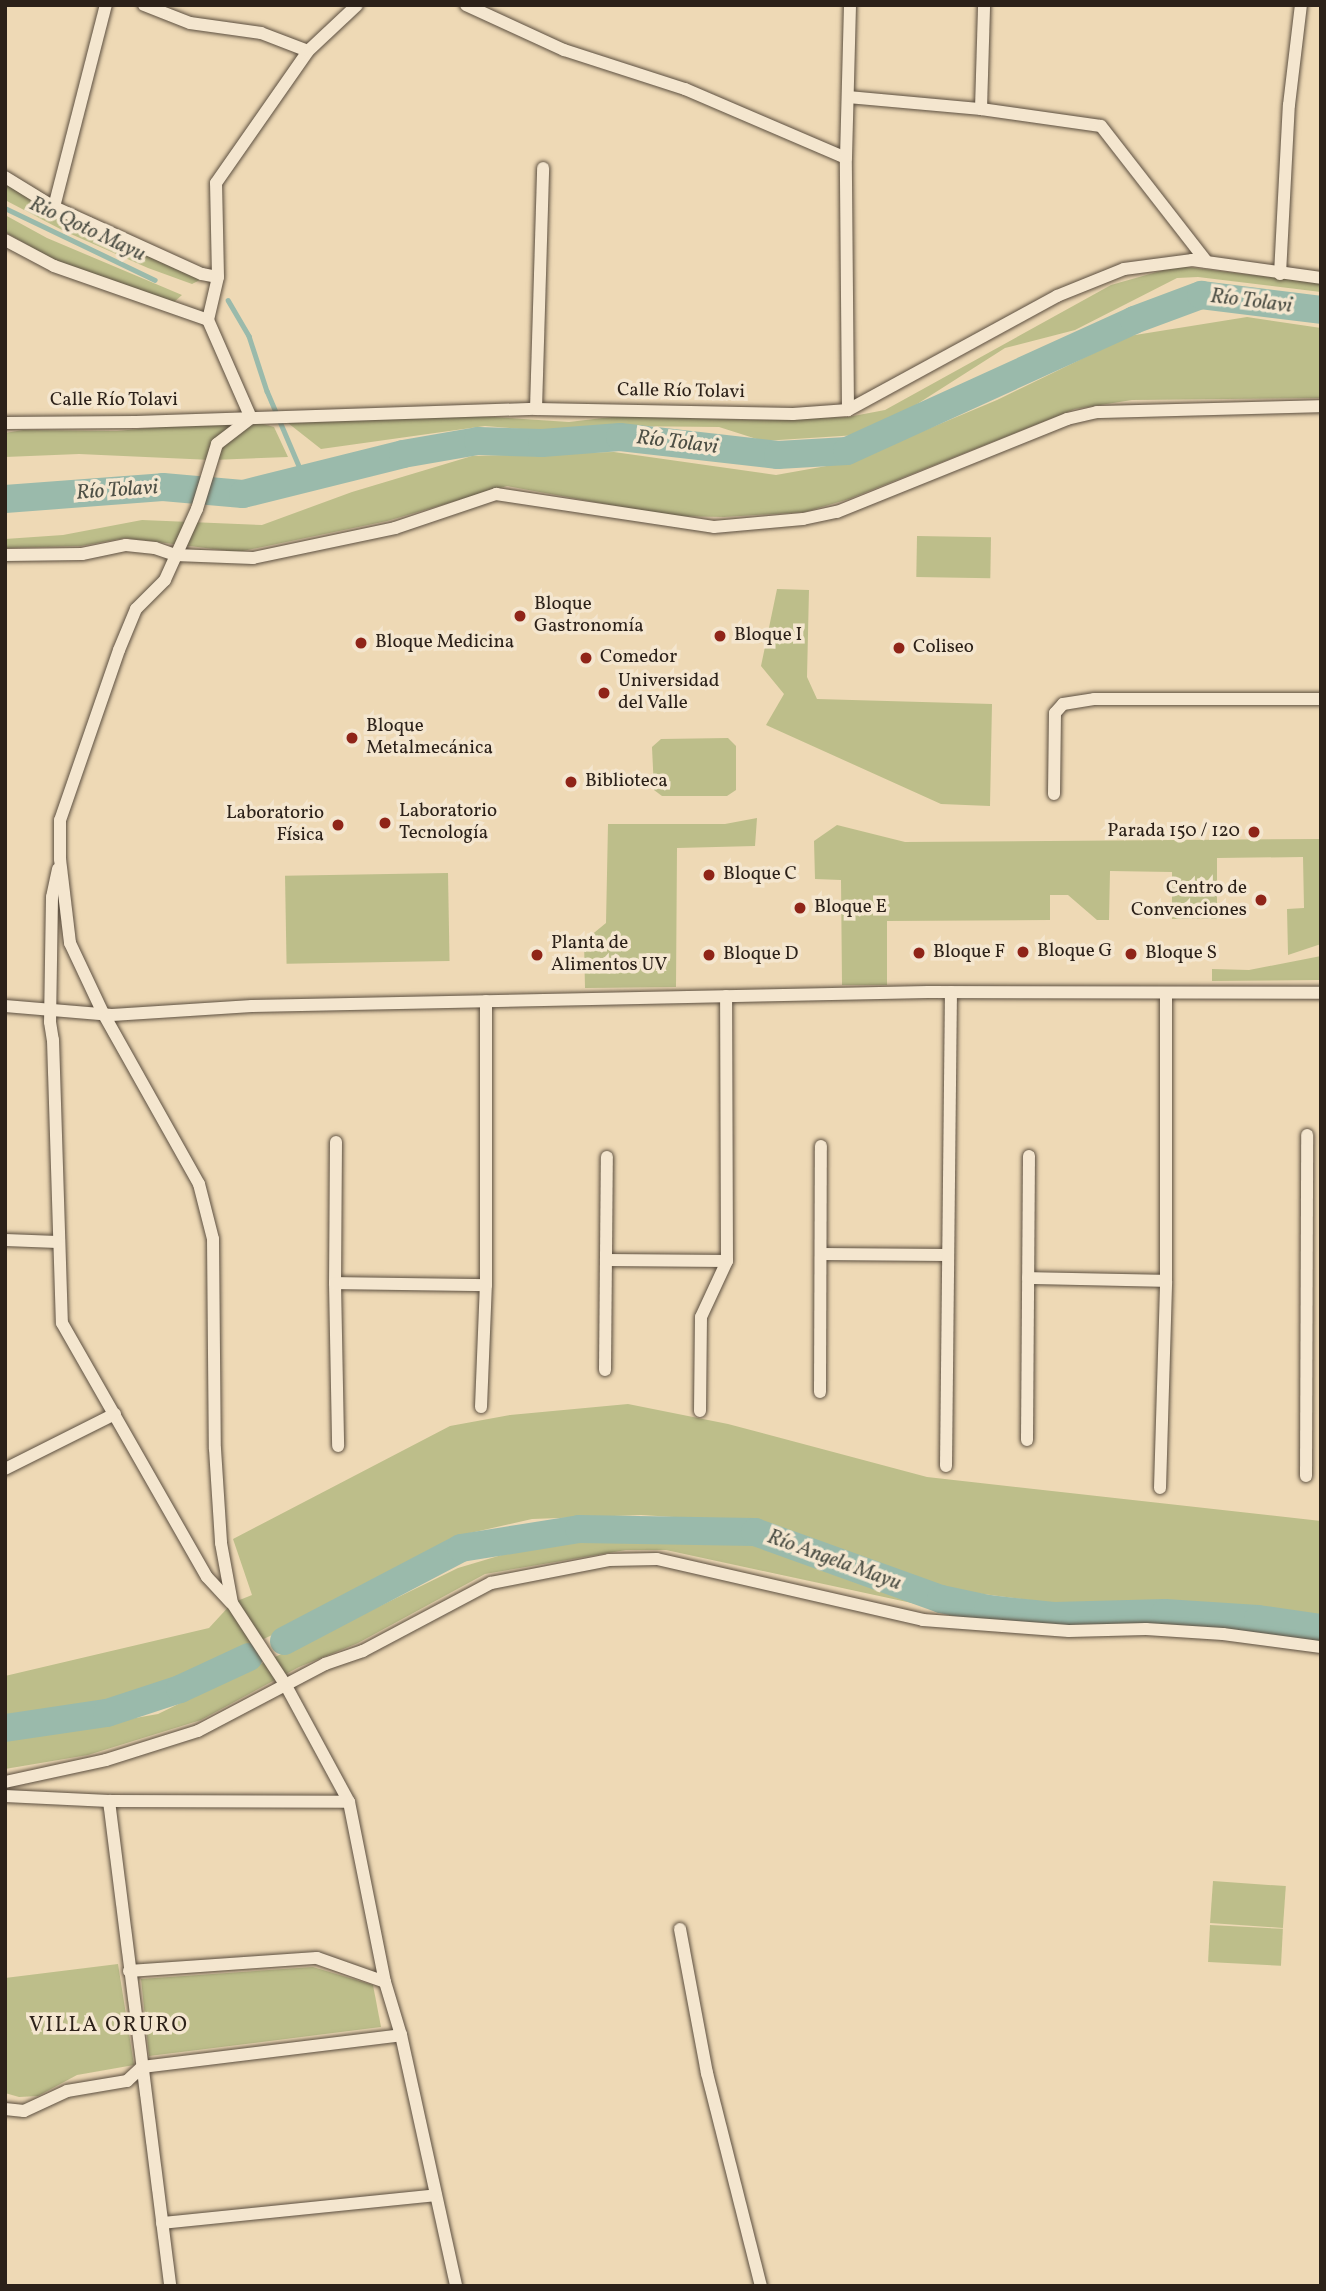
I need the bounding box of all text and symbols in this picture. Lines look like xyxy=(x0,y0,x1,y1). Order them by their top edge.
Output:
water label: Rio Qoto Mayu xyxy=(25,192,149,268)
water label: Río Tolavi xyxy=(1209,285,1293,319)
street label: Calle Río Tolavi xyxy=(616,379,746,405)
street label: Calle Río Tolavi xyxy=(50,390,178,412)
water label: Río Tolavi xyxy=(635,426,719,460)
water label: Río Tolavi xyxy=(75,476,159,506)
place label: Bloque Gastronomía xyxy=(534,594,644,638)
marker: Bloque Gastronomía xyxy=(512,608,528,624)
place label: Bloque I xyxy=(734,625,802,647)
marker: Bloque I xyxy=(712,628,728,644)
place label: Bloque Medicina xyxy=(375,632,514,654)
marker: Bloque Medicina xyxy=(353,635,369,651)
place label: Coliseo xyxy=(913,637,974,659)
marker: Coliseo xyxy=(891,640,907,656)
place label: Comedor xyxy=(600,647,677,669)
marker: Comedor xyxy=(578,650,594,666)
place label: Universidad del Valle xyxy=(618,671,719,715)
marker: Universidad del Valle xyxy=(596,685,612,701)
place label: Bloque Metalmecánica xyxy=(366,716,493,760)
marker: Bloque Metalmecánica xyxy=(344,730,360,746)
place label: Biblioteca xyxy=(585,771,668,793)
marker: Biblioteca xyxy=(563,774,579,790)
place label: Laboratorio Tecnología xyxy=(399,801,497,845)
place label: Laboratorio Física xyxy=(226,803,324,847)
marker: Laboratorio Tecnología xyxy=(377,815,393,831)
marker: Laboratorio Física xyxy=(330,817,346,833)
place label: Parada 150 / 120 xyxy=(1107,821,1240,843)
marker: Parada 150 / 120 xyxy=(1246,824,1262,840)
place label: Bloque C xyxy=(723,864,797,886)
marker: Bloque C xyxy=(701,867,717,883)
place label: Centro de Convenciones xyxy=(1131,878,1247,922)
marker: Centro de Convenciones xyxy=(1253,892,1269,908)
place label: Bloque E xyxy=(814,897,887,919)
marker: Bloque E xyxy=(792,900,808,916)
place label: Planta de Alimentos UV xyxy=(551,933,667,977)
place label: Bloque G xyxy=(1037,941,1112,963)
place label: Bloque F xyxy=(933,942,1005,964)
place label: Bloque S xyxy=(1145,943,1217,965)
place label: Bloque D xyxy=(723,944,798,966)
marker: Bloque G xyxy=(1015,944,1031,960)
marker: Bloque F xyxy=(911,945,927,961)
marker: Bloque S xyxy=(1123,946,1139,962)
marker: Planta de Alimentos UV xyxy=(529,947,545,963)
marker: Bloque D xyxy=(701,947,717,963)
water label: Río Angela Mayu xyxy=(764,1525,904,1597)
district label: VILLA ORURO xyxy=(30,2013,188,2039)

